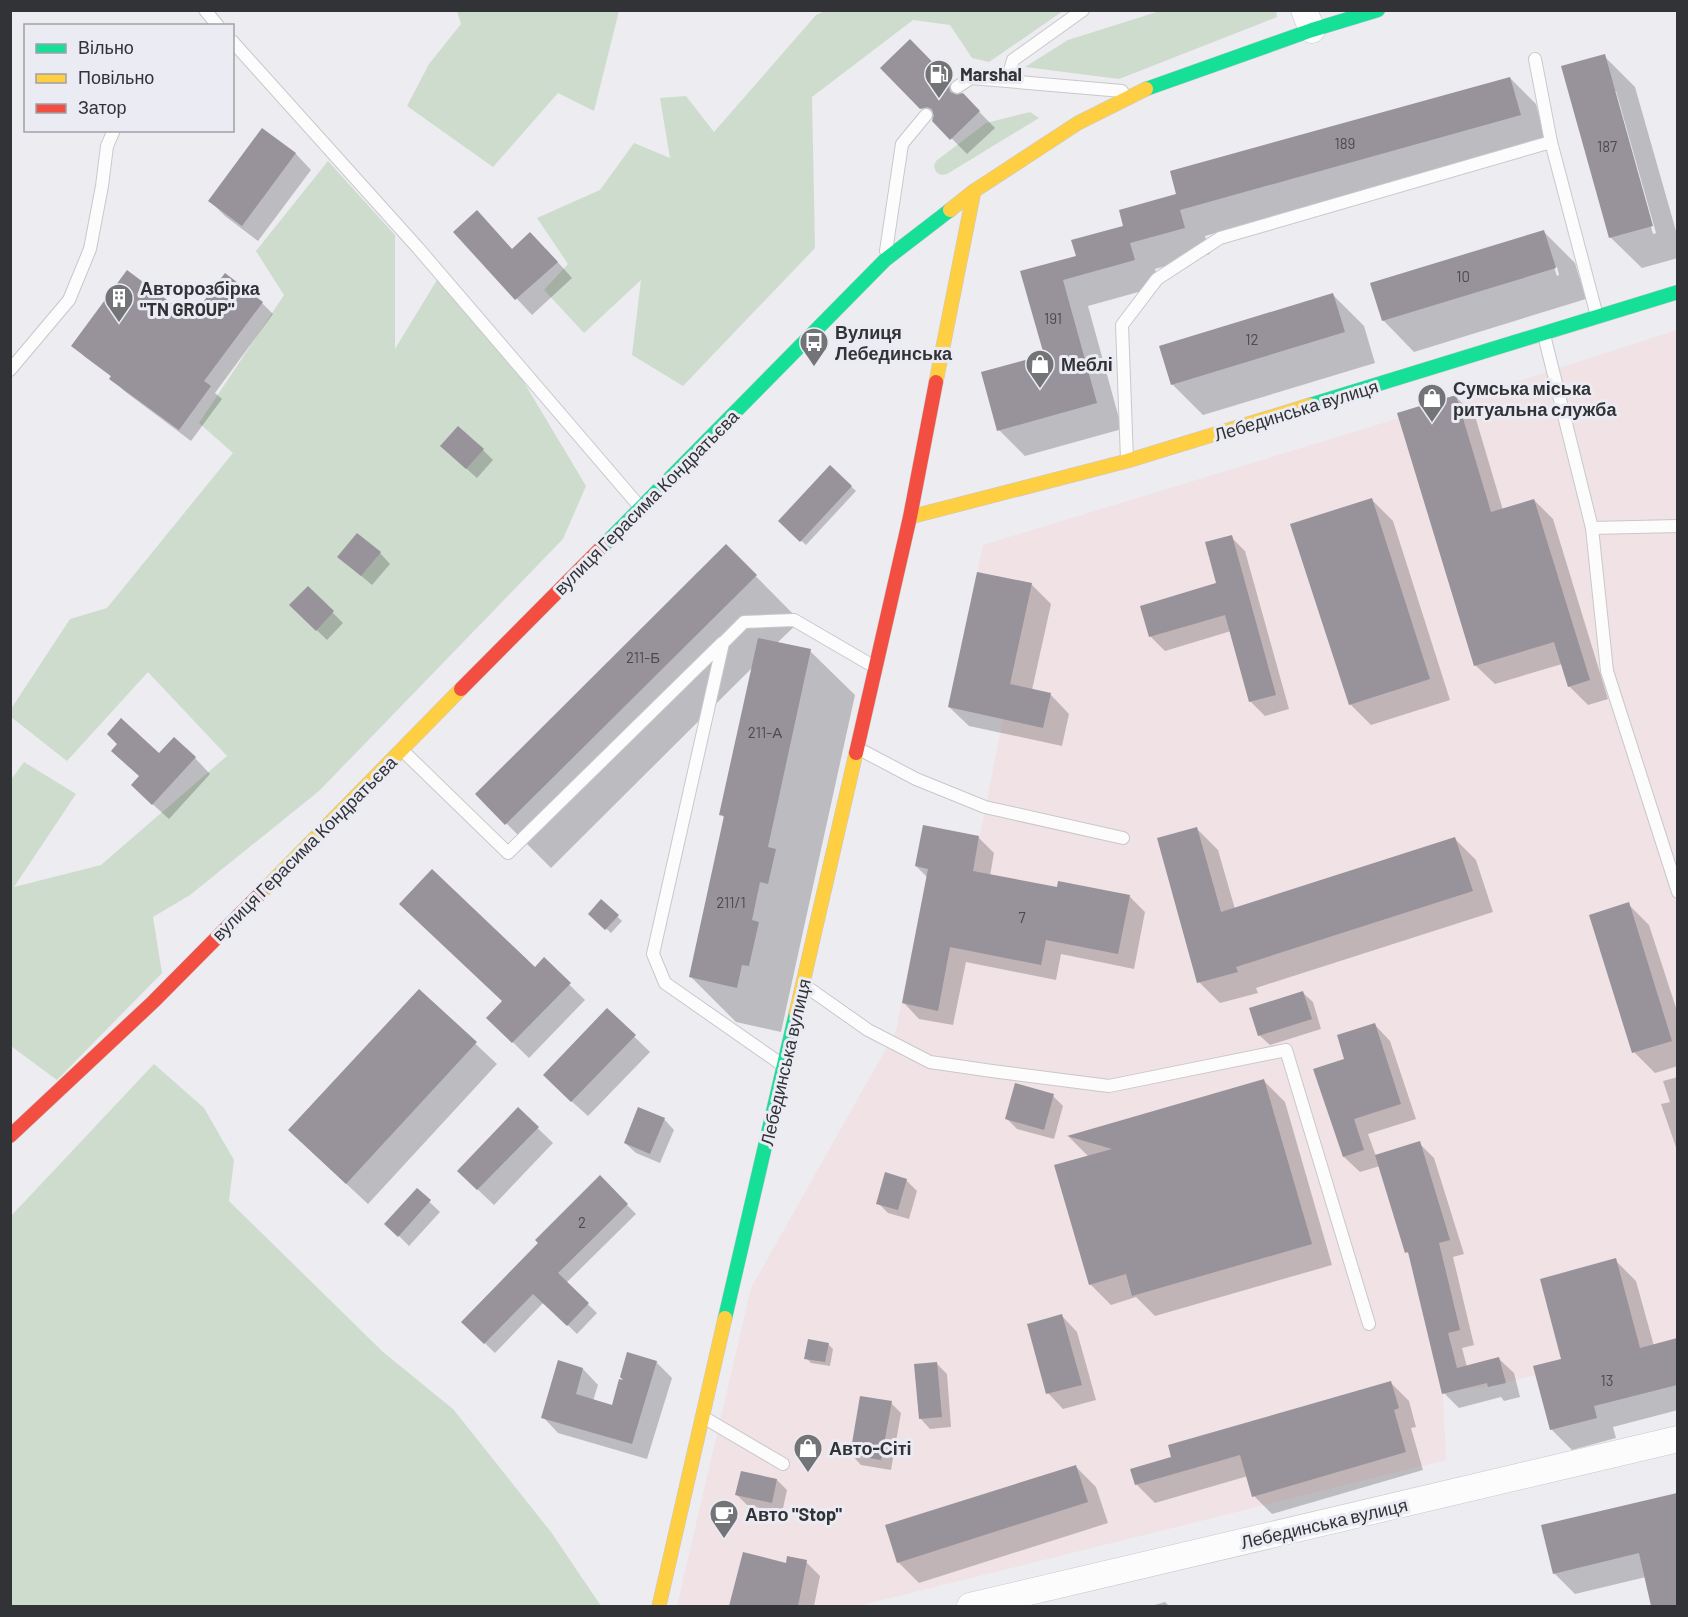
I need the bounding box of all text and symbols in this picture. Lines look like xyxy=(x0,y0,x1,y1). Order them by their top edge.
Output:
legend xyxy=(24,24,234,132)
text: Вільно xyxy=(78,36,134,58)
fuel station icon: Marshal xyxy=(923,58,955,100)
place label: Marshal xyxy=(960,63,1022,85)
text: Повільно xyxy=(78,66,154,88)
text: Затор xyxy=(78,96,127,118)
house number: 189 xyxy=(1335,134,1355,152)
house number: 187 xyxy=(1597,137,1617,155)
house number: 10 xyxy=(1456,267,1470,285)
place label: Авторозбірка "TN GROUP" xyxy=(140,277,261,320)
building icon: Авторозбірка "TN GROUP" xyxy=(103,282,135,324)
house number: 191 xyxy=(1044,309,1062,327)
place label: Вулиця Лебединська xyxy=(835,321,953,364)
bus stop icon: Вулиця Лебединська xyxy=(798,326,830,368)
house number: 12 xyxy=(1245,330,1259,348)
shop icon: Меблі xyxy=(1024,348,1056,390)
place label: Меблі xyxy=(1061,353,1113,375)
street label: Лебединська вулиця xyxy=(1211,375,1381,445)
place label: Сумська міська ритуальна служба xyxy=(1453,377,1617,420)
shop icon: Сумська міська ритуальна служба xyxy=(1416,382,1448,424)
street label: вулиця Герасима Кондратьєва xyxy=(549,404,744,599)
house number: 211-Б xyxy=(626,648,660,666)
house number: 211-А xyxy=(748,723,782,741)
street label: вулиця Герасима Кондратьєва xyxy=(207,750,402,945)
house number: 211/1 xyxy=(716,893,746,911)
house number: 7 xyxy=(1018,908,1026,926)
street label: Лебединська вулиця xyxy=(755,976,815,1148)
house number: 2 xyxy=(578,1213,586,1231)
house number: 13 xyxy=(1601,1371,1613,1389)
shop icon: Авто-Сіті xyxy=(792,1432,824,1474)
place label: Авто-Сіті xyxy=(829,1437,912,1459)
street label: Лебединська вулиця xyxy=(1238,1493,1410,1553)
cafe icon: Авто "Stop" xyxy=(708,1498,740,1540)
place label: Авто "Stop" xyxy=(745,1503,842,1525)

